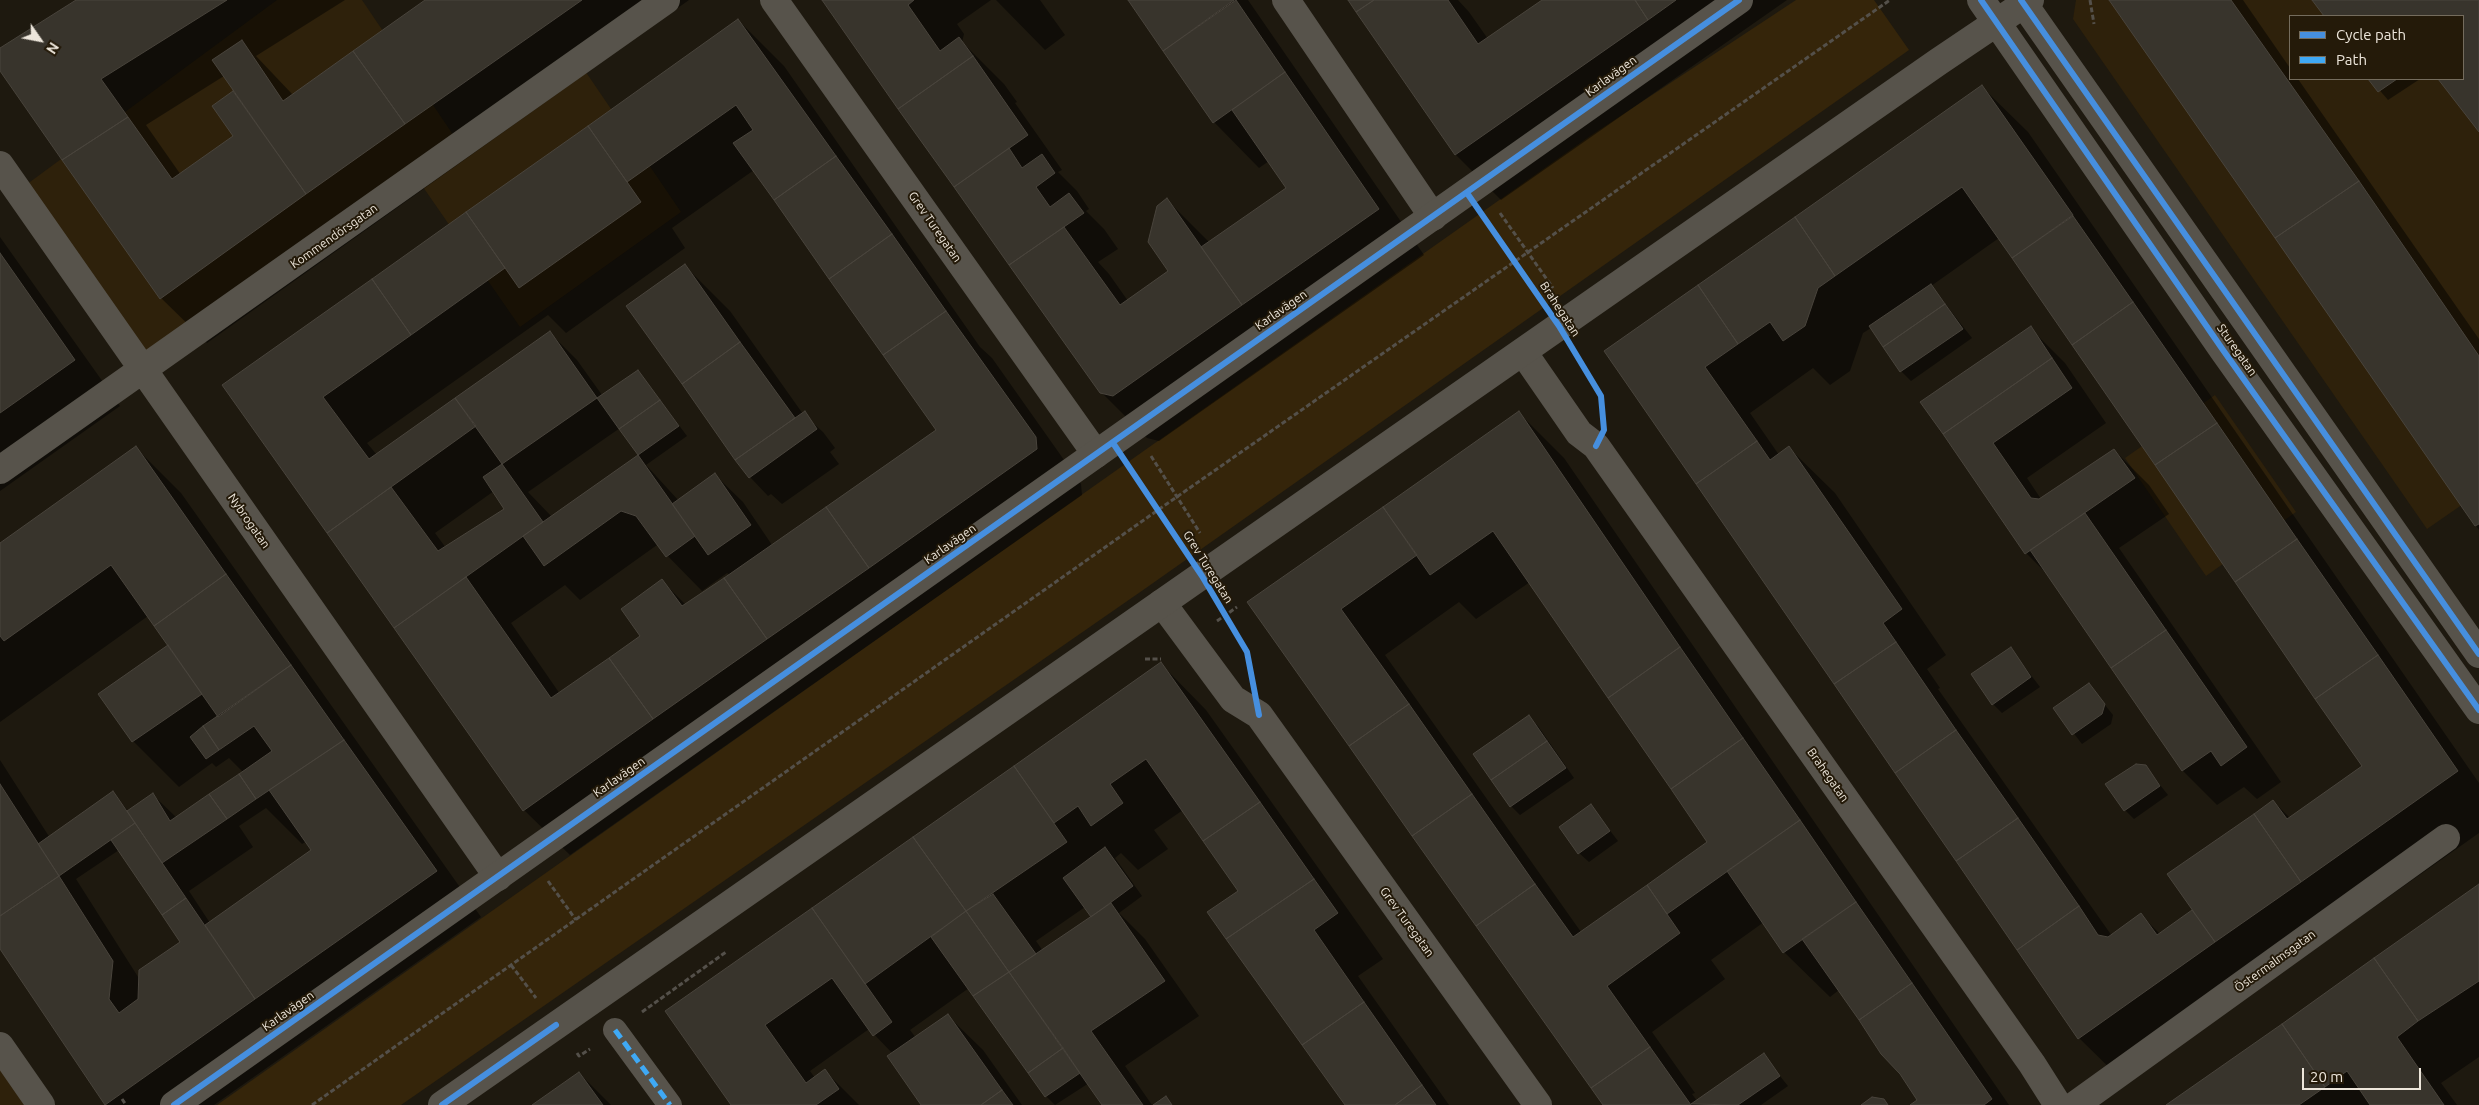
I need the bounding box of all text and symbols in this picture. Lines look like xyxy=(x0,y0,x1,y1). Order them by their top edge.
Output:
north arrow xyxy=(15,15,65,65)
legend xyxy=(2289,15,2464,80)
text: Cycle path xyxy=(2336,26,2406,43)
text: N xyxy=(43,39,62,57)
text: Path xyxy=(2336,51,2367,68)
street label: Karlavägen xyxy=(1583,53,1639,99)
street label: Grev Turegatan xyxy=(905,189,965,265)
street label: Kommendörsgatan xyxy=(288,201,380,271)
street label: Brahegatan xyxy=(1537,279,1583,339)
street label: Karlavägen xyxy=(1252,287,1310,333)
street label: Sturegatan xyxy=(2214,321,2260,379)
street label: Nybrogatan xyxy=(225,491,273,551)
street label: Karlavägen xyxy=(921,521,979,567)
street label: Grev Turegatan xyxy=(1180,528,1236,606)
street label: Brahegatan xyxy=(1804,745,1852,805)
street label: Karlavägen xyxy=(590,754,648,800)
street label: Grev Turegatan xyxy=(1377,884,1437,960)
street label: Östermalmsgatan xyxy=(2232,927,2318,995)
street label: Karlavägen xyxy=(259,988,317,1034)
scale bar xyxy=(2304,1058,2423,1090)
text: 20 m xyxy=(2310,1068,2343,1085)

